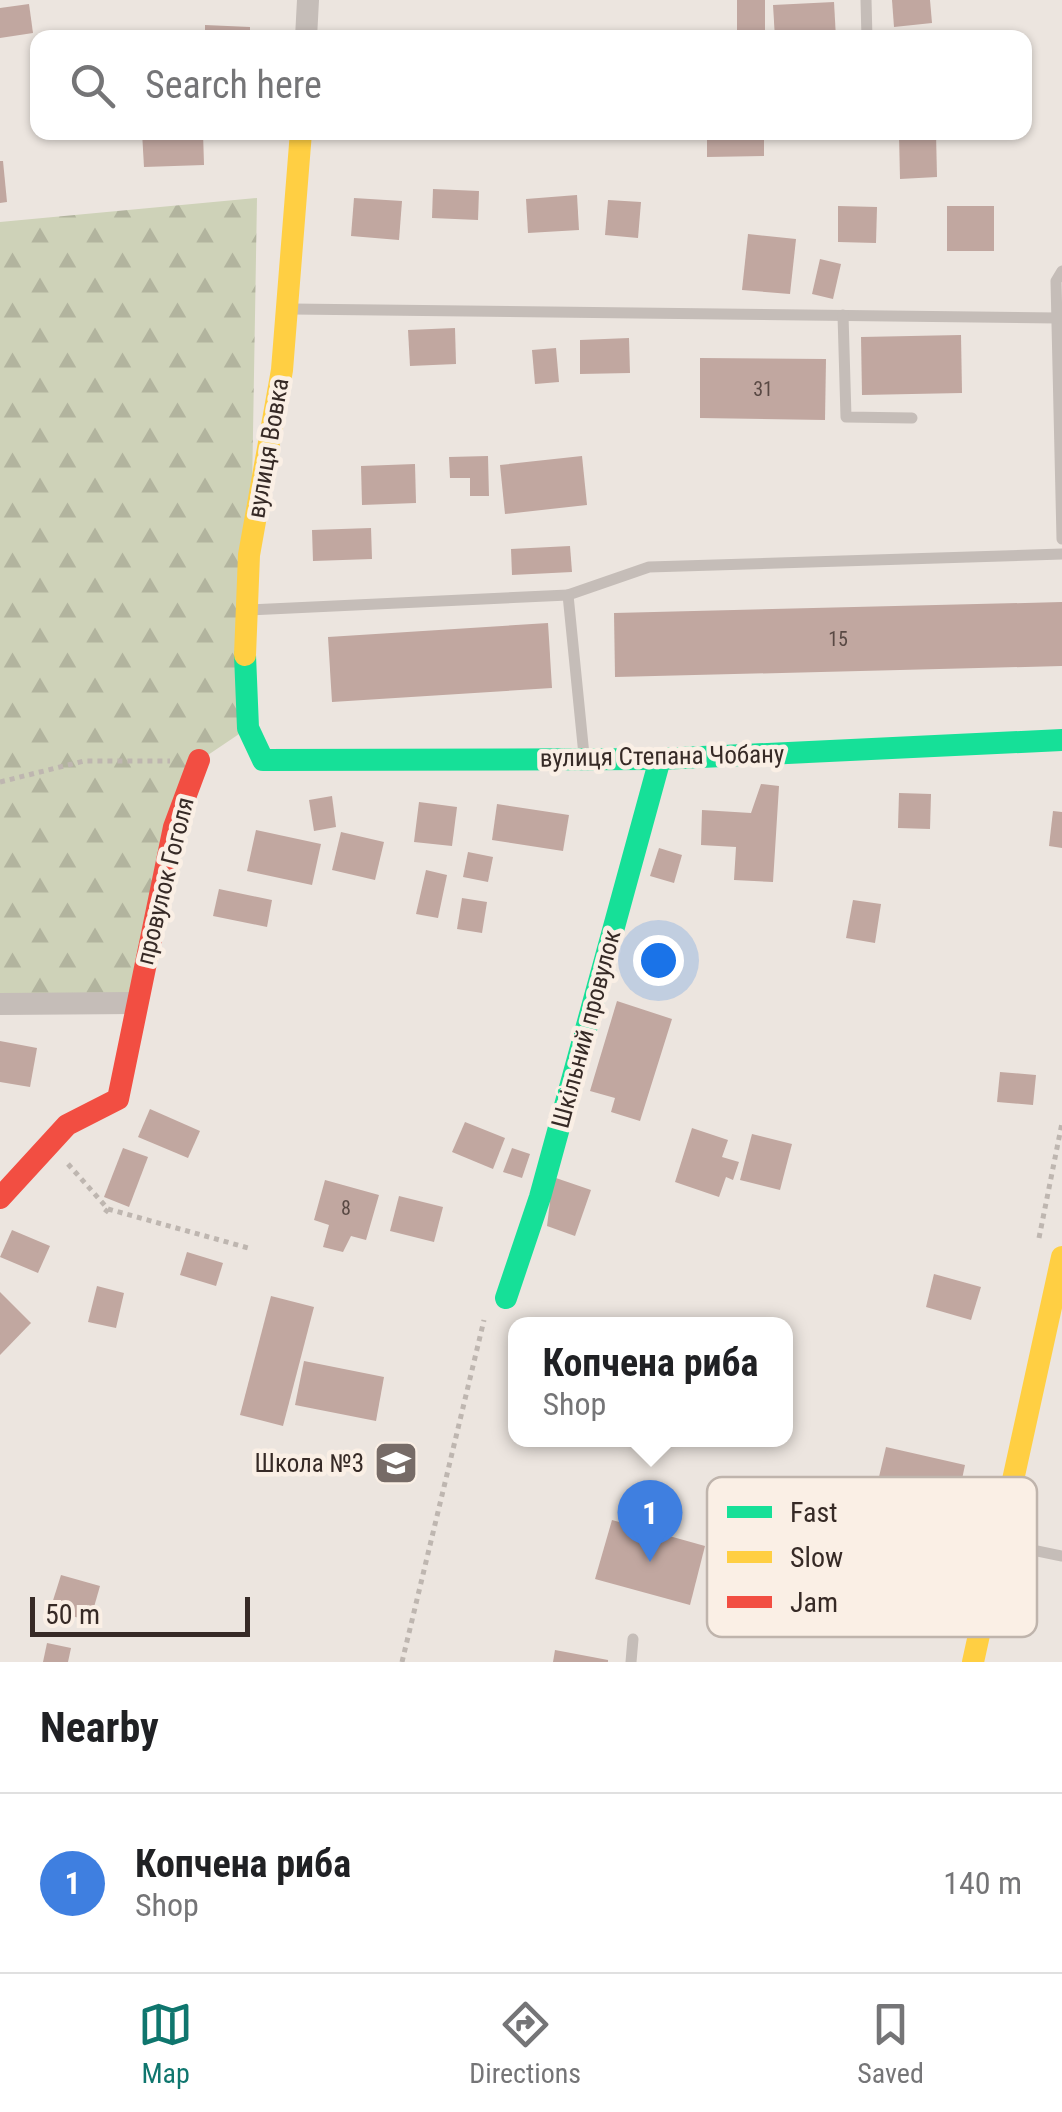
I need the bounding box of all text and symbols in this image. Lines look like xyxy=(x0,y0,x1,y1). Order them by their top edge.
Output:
search box xyxy=(30,30,1032,140)
icon: search xyxy=(65,58,120,113)
text: Search here xyxy=(145,63,322,107)
street label: вулиця Вовка xyxy=(241,376,295,520)
house number: 31 xyxy=(753,377,773,401)
house number: 15 xyxy=(828,627,848,651)
street label: вулиця Степана Чобану xyxy=(540,739,784,773)
street label: провулок Гоголя xyxy=(130,794,200,968)
street label: Шкільний провулок xyxy=(546,927,626,1131)
your location xyxy=(633,935,684,986)
house number: 8 xyxy=(341,1196,351,1220)
popup xyxy=(508,1317,793,1447)
text: Копчена риба xyxy=(542,1341,759,1385)
text: Shop xyxy=(542,1385,606,1423)
school or university icon: Школа №3 xyxy=(373,1440,419,1486)
place label: Школа №3 xyxy=(255,1449,364,1478)
legend xyxy=(707,1477,1037,1637)
pin: 1 xyxy=(618,1480,682,1562)
text: Fast xyxy=(790,1496,837,1529)
text: Slow xyxy=(790,1541,843,1574)
text: Jam xyxy=(790,1586,838,1619)
scale bar xyxy=(30,1592,250,1636)
text: 50 m xyxy=(45,1598,100,1631)
text: Nearby xyxy=(40,1703,159,1752)
text: Копчена риба xyxy=(135,1842,351,1886)
text: 1 xyxy=(64,1864,81,1902)
text: 140 m xyxy=(943,1864,1022,1902)
text: Shop xyxy=(135,1886,199,1924)
tab: Map xyxy=(138,1997,193,2090)
tab: Directions xyxy=(469,1997,581,2090)
tab: Saved xyxy=(857,1997,924,2090)

